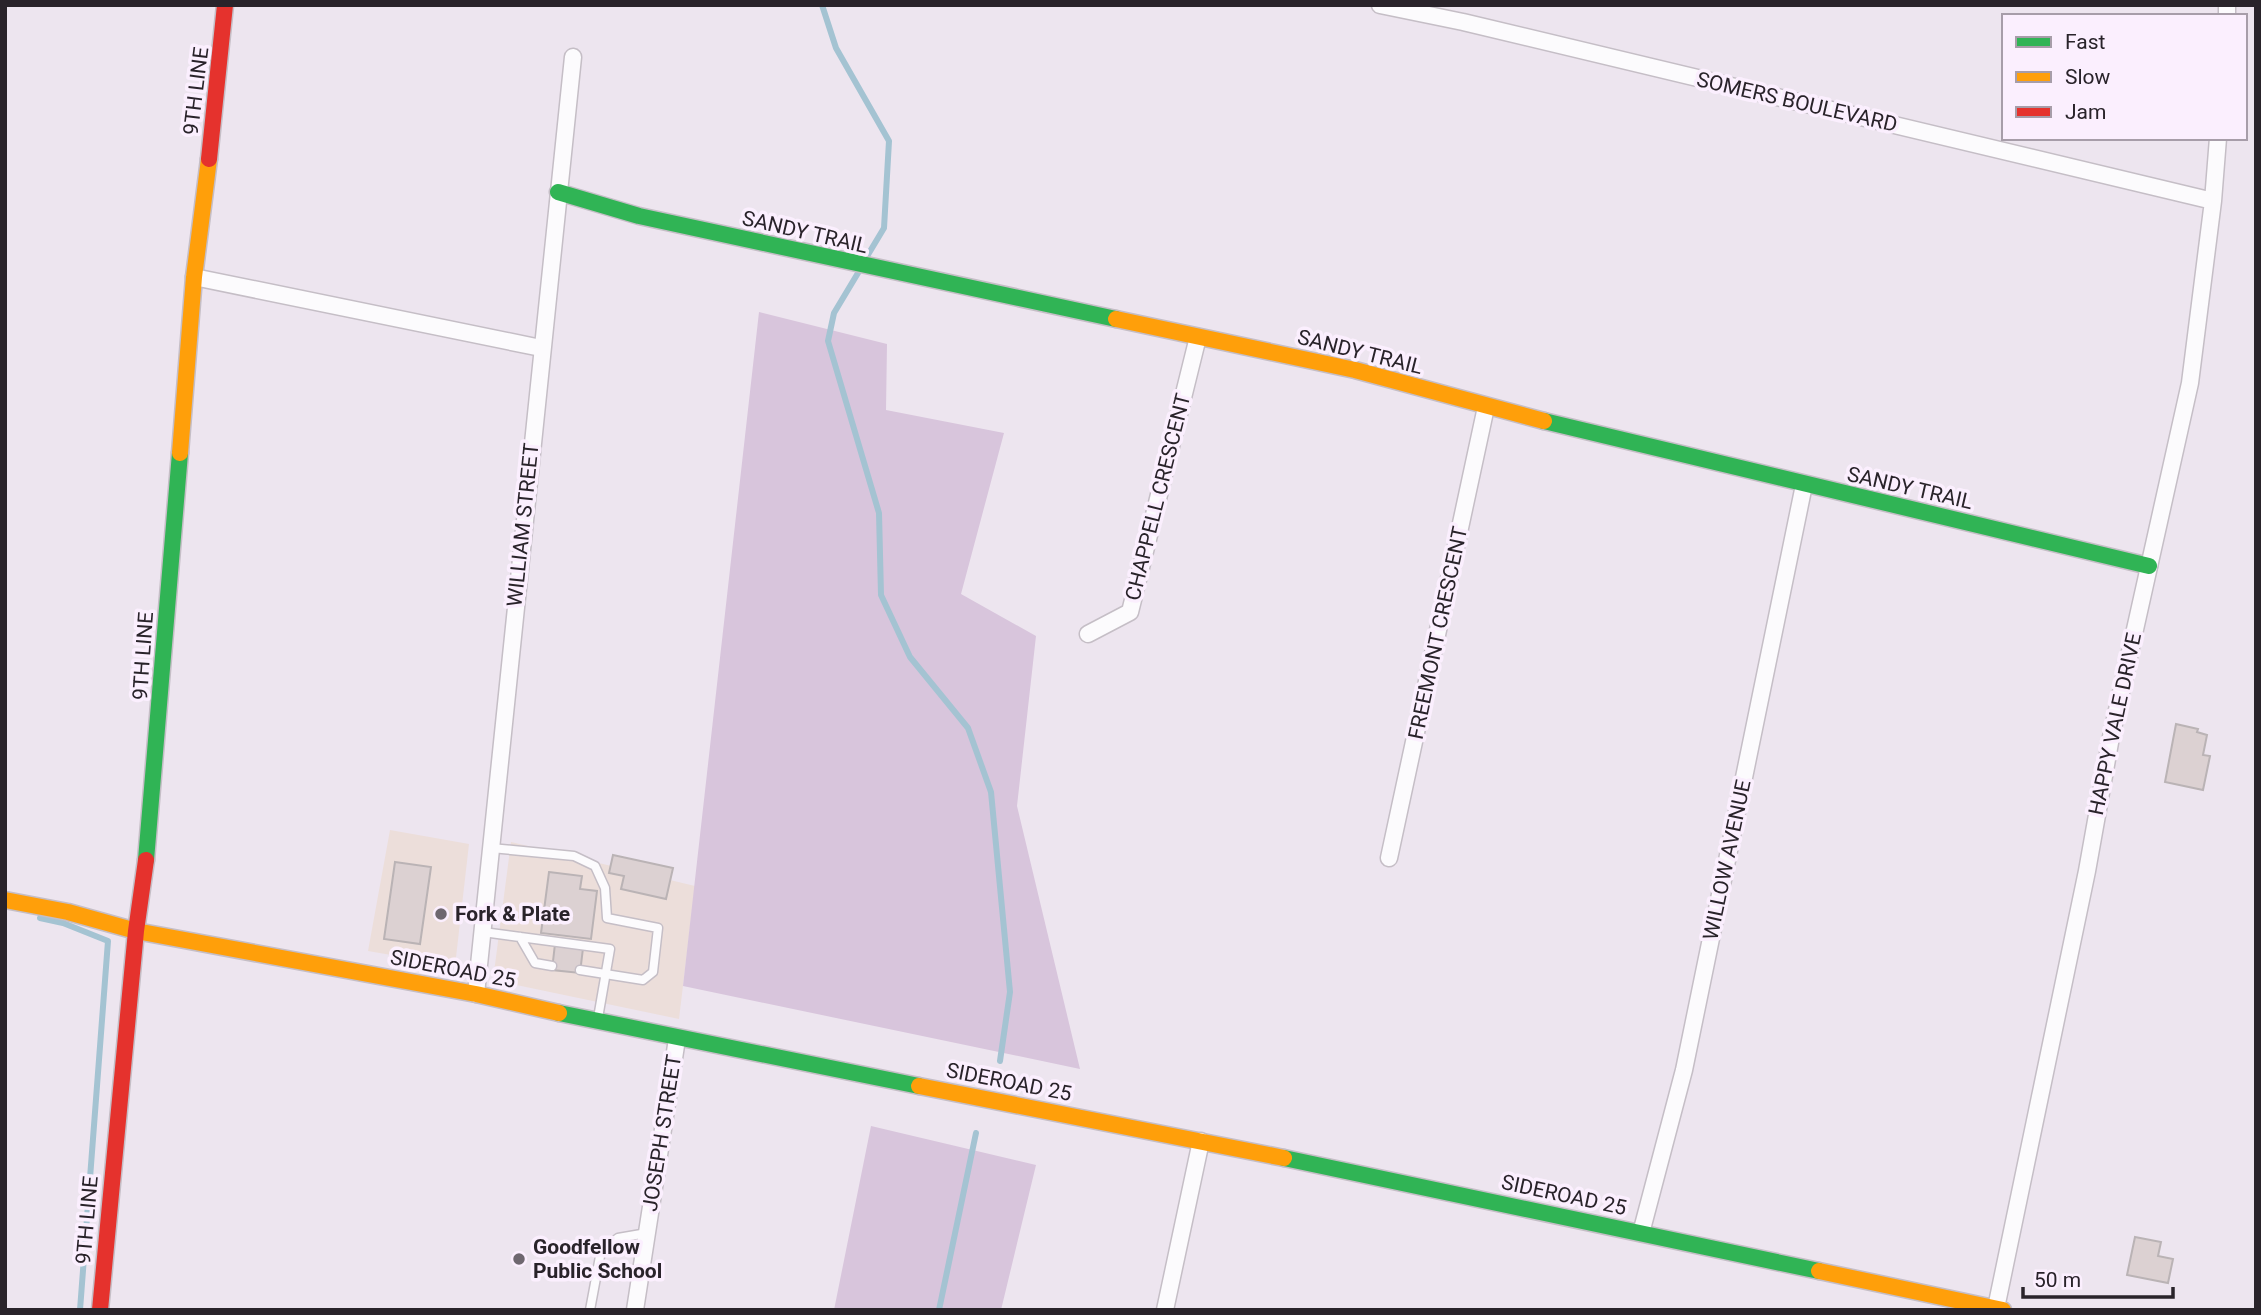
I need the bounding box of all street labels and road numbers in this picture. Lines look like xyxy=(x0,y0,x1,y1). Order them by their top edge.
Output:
street label: 9TH LINE xyxy=(179,46,213,136)
street label: SOMERS BOULEVARD xyxy=(1694,67,1900,137)
street label: SANDY TRAIL xyxy=(740,206,870,258)
street label: SANDY TRAIL xyxy=(1295,325,1425,379)
street label: CHAPPELL CRESCENT xyxy=(1121,390,1195,603)
street label: WILLIAM STREET xyxy=(502,441,544,608)
street label: SANDY TRAIL xyxy=(1845,462,1975,514)
street label: FREEMONT CRESCENT xyxy=(1404,524,1472,742)
street label: 9TH LINE xyxy=(128,611,158,701)
street label: HAPPY VALE DRIVE xyxy=(2084,631,2146,817)
street label: WILLOW AVENUE xyxy=(1698,778,1756,942)
street label: SIDEROAD 25 xyxy=(388,945,518,993)
street label: JOSEPH STREET xyxy=(638,1052,686,1213)
street label: SIDEROAD 25 xyxy=(944,1058,1074,1106)
street label: SIDEROAD 25 xyxy=(1499,1170,1629,1220)
street label: 9TH LINE xyxy=(71,1175,103,1265)

